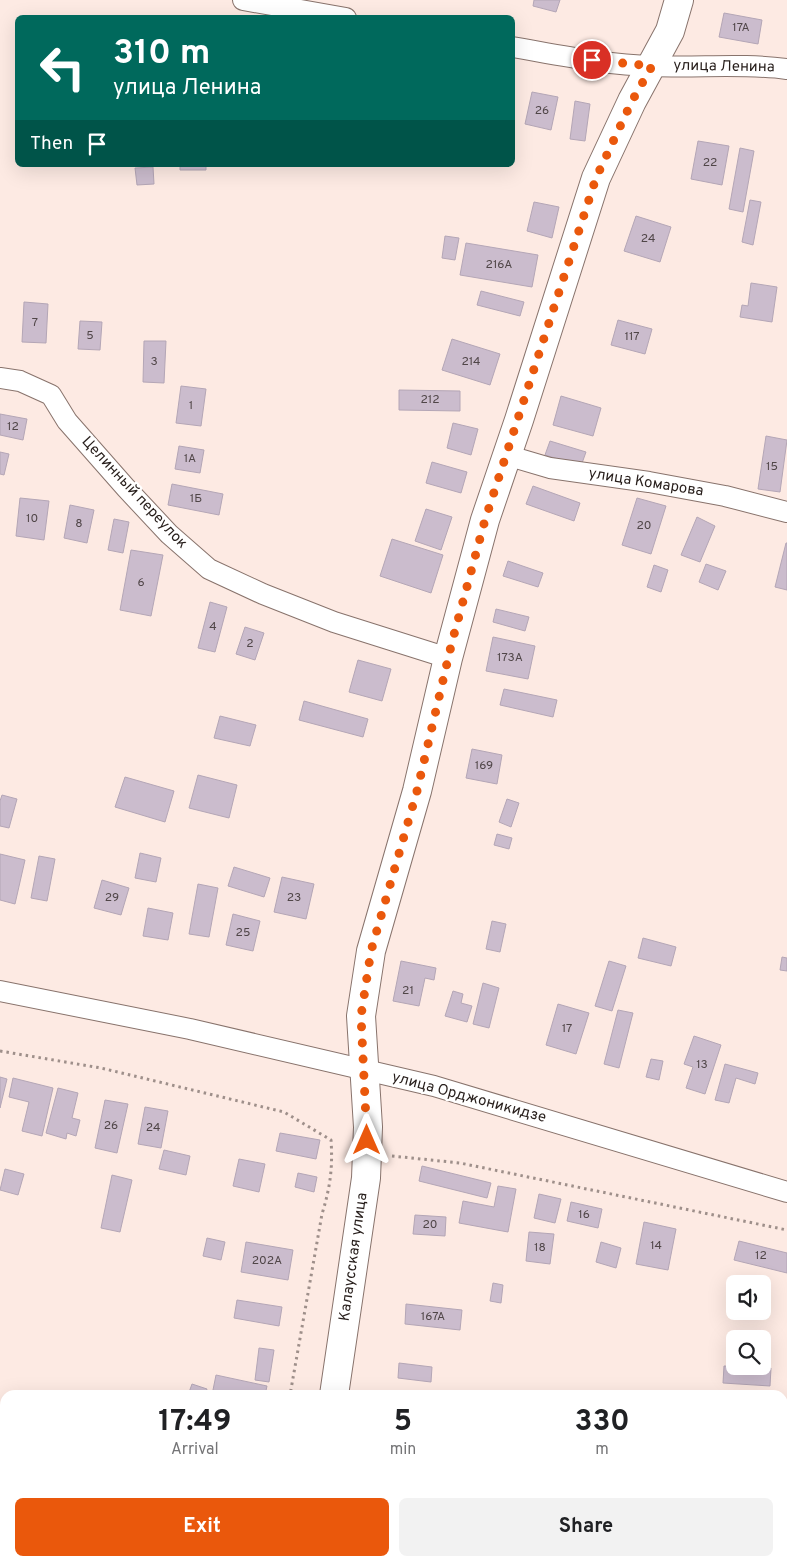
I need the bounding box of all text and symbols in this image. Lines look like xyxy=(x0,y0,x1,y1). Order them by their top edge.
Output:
house number: 17А xyxy=(732,20,750,36)
text: 310 m xyxy=(113,32,210,76)
icon: left xyxy=(30,35,95,100)
pin xyxy=(571,39,613,81)
icon: arrive xyxy=(578,46,606,74)
street label: улица Ленина xyxy=(673,57,775,77)
text: улица Ленина xyxy=(113,75,261,102)
house number: 26 xyxy=(535,103,549,119)
icon: arrive xyxy=(83,130,111,158)
text: Then xyxy=(30,132,73,156)
house number: 22 xyxy=(703,155,717,171)
house number: 24 xyxy=(641,231,655,247)
house number: 216А xyxy=(486,257,512,273)
house number: 7 xyxy=(32,315,38,331)
house number: 5 xyxy=(86,328,94,344)
house number: 117 xyxy=(624,329,640,345)
house number: 3 xyxy=(150,354,158,370)
house number: 214 xyxy=(461,354,481,370)
house number: 212 xyxy=(420,392,440,408)
house number: 1 xyxy=(189,398,193,414)
house number: 12 xyxy=(7,419,19,435)
street label: Целинный переулок xyxy=(77,433,191,553)
house number: 1А xyxy=(184,451,196,467)
house number: 15 xyxy=(766,459,778,475)
street label: улица Комарова xyxy=(587,465,705,501)
house number: 1Б xyxy=(190,491,202,507)
house number: 10 xyxy=(26,511,38,527)
house number: 8 xyxy=(75,516,83,532)
house number: 20 xyxy=(636,518,652,534)
house number: 6 xyxy=(137,575,145,591)
house number: 4 xyxy=(209,619,217,635)
house number: 2 xyxy=(246,636,254,652)
house number: 173А xyxy=(497,650,523,666)
house number: 169 xyxy=(475,758,493,774)
house number: 29 xyxy=(105,890,119,906)
house number: 23 xyxy=(287,890,301,906)
house number: 25 xyxy=(236,925,250,941)
house number: 21 xyxy=(402,983,414,999)
house number: 17 xyxy=(562,1021,572,1037)
house number: 13 xyxy=(696,1057,708,1073)
street label: улица Орджоникидзе xyxy=(390,1068,548,1128)
position arrow xyxy=(340,1113,392,1165)
house number: 26 xyxy=(104,1118,118,1134)
house number: 24 xyxy=(146,1120,160,1136)
street label: Калаусская улица xyxy=(336,1191,372,1323)
house number: 16 xyxy=(578,1207,590,1223)
house number: 20 xyxy=(422,1217,438,1233)
house number: 14 xyxy=(650,1238,662,1254)
house number: 18 xyxy=(534,1240,546,1256)
house number: 12 xyxy=(755,1248,767,1264)
house number: 202А xyxy=(252,1253,282,1269)
map controls xyxy=(726,1275,771,1375)
button: sound xyxy=(726,1275,771,1320)
house number: 167А xyxy=(421,1309,445,1325)
button: search xyxy=(726,1330,771,1375)
text: 17:49 xyxy=(158,1404,231,1441)
text: 5 xyxy=(394,1404,412,1441)
text: 330 xyxy=(575,1404,630,1441)
text: Arrival xyxy=(171,1440,219,1460)
text: min xyxy=(390,1440,416,1460)
text: m xyxy=(595,1440,609,1460)
button: Exit xyxy=(15,1498,389,1556)
button: Share xyxy=(399,1498,773,1556)

